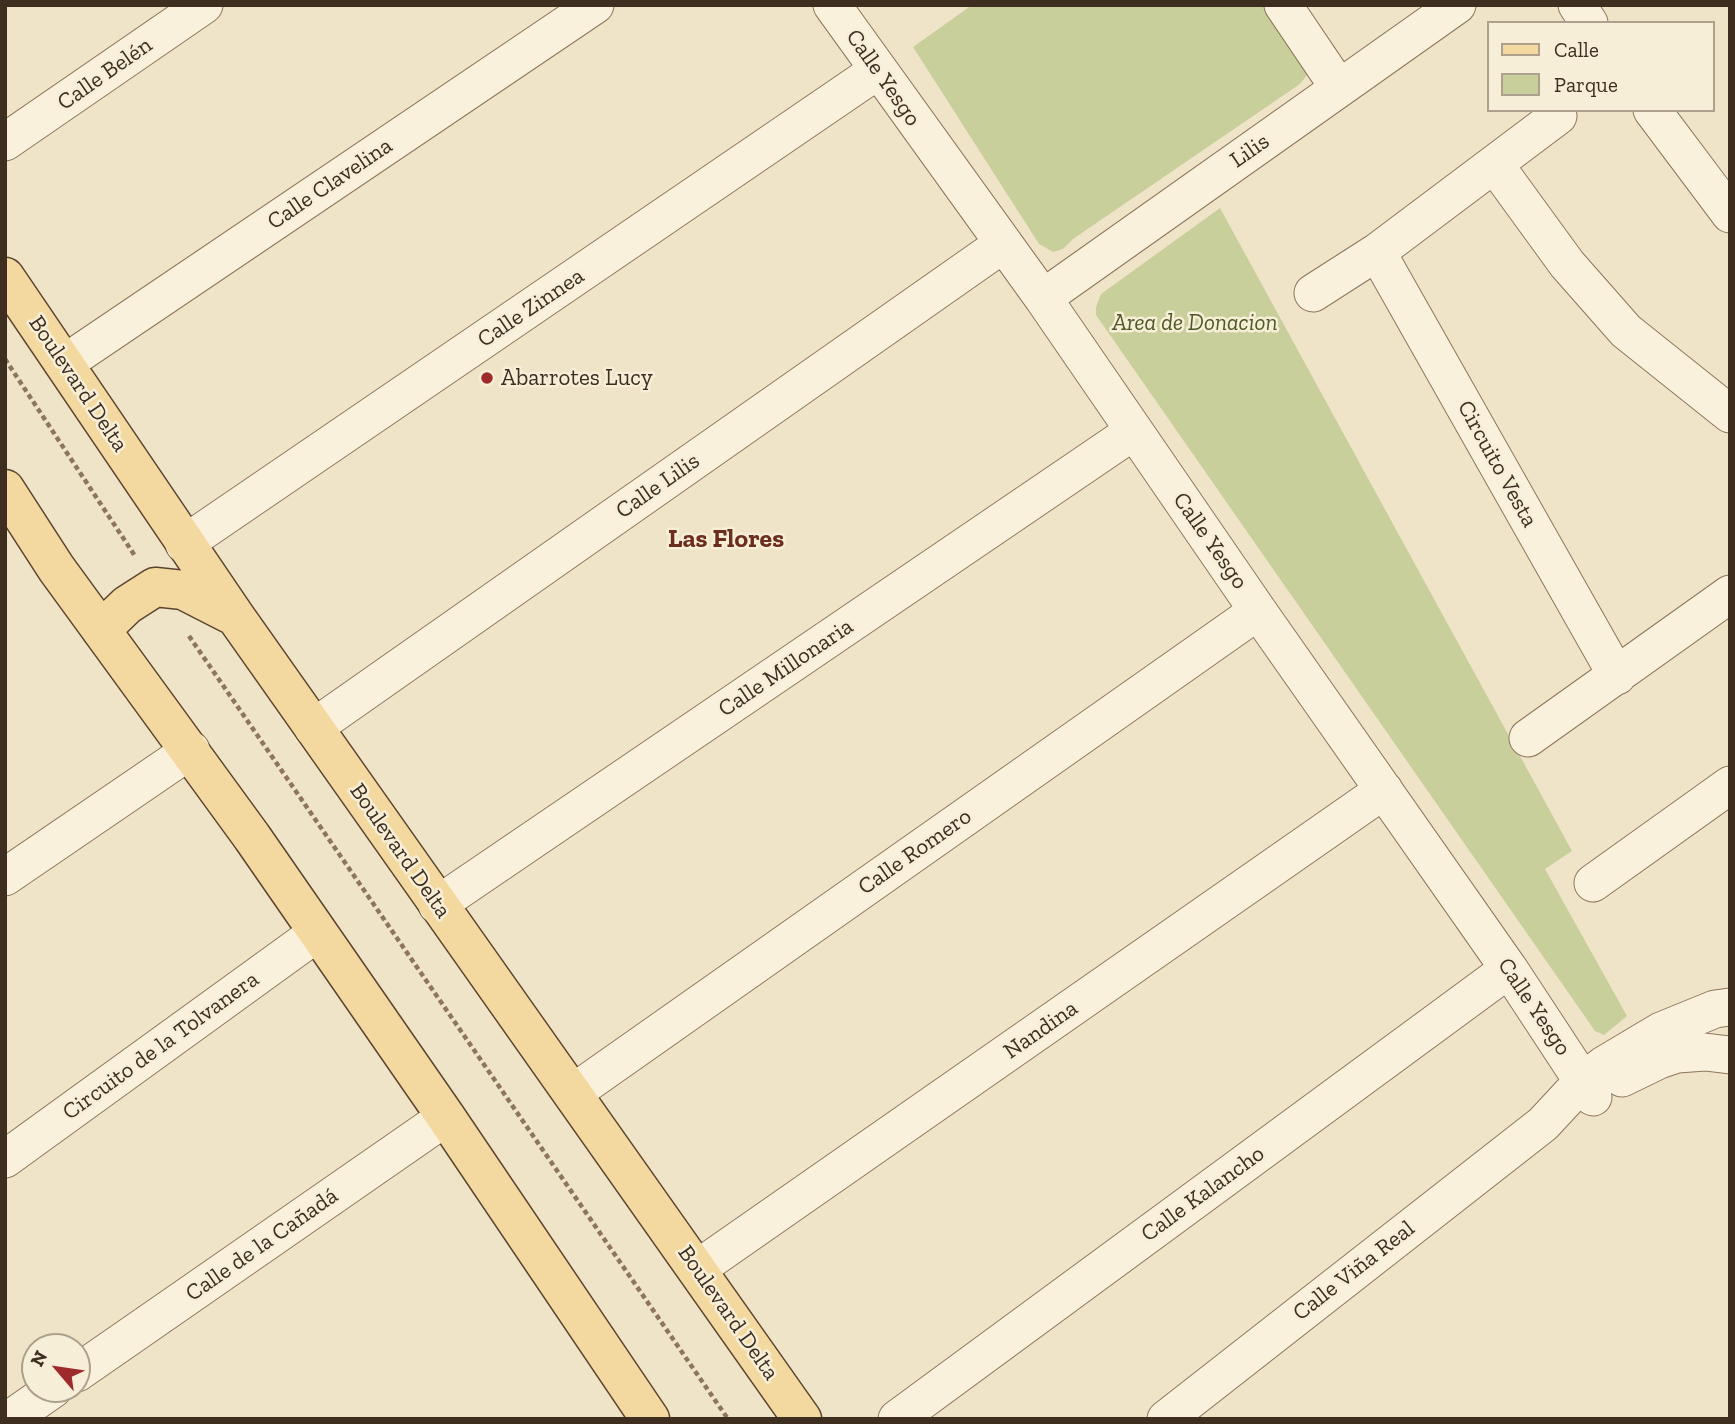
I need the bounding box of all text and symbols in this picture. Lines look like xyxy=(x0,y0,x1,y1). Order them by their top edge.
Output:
legend xyxy=(1486,21,1714,112)
street label: Calle Yesgo xyxy=(840,24,926,132)
street label: Calle Belén xyxy=(52,31,158,117)
text: Calle xyxy=(1554,37,1599,62)
text: Parque xyxy=(1554,72,1618,97)
street label: Lilis xyxy=(1225,128,1275,174)
street label: Calle Clavelina xyxy=(262,132,398,236)
street label: Calle Zinnea xyxy=(473,262,589,354)
park label: Area de Donacion xyxy=(1112,309,1278,337)
street label: Boulevard Delta xyxy=(22,311,134,457)
place label: Abarrotes Lucy xyxy=(501,364,653,392)
marker: Abarrotes Lucy xyxy=(479,370,495,386)
street label: Circuito Vesta xyxy=(1451,396,1543,532)
street label: Calle Lilis xyxy=(611,447,705,525)
street label: Calle Yesgo xyxy=(1167,487,1253,595)
district label: Las Flores xyxy=(668,524,784,556)
street label: Calle Millonaria xyxy=(713,613,859,723)
street label: Boulevard Delta xyxy=(343,778,457,924)
street label: Calle Romero xyxy=(853,803,977,901)
street label: Calle Yesgo xyxy=(1491,953,1577,1061)
street label: Circuito de la Tolvanera xyxy=(58,966,264,1126)
street label: Nandina xyxy=(999,995,1083,1065)
street label: Calle Kalancho xyxy=(1136,1140,1270,1248)
street label: Calle de la Cañadá xyxy=(181,1182,343,1308)
street label: Calle Viña Real xyxy=(1288,1215,1420,1327)
street label: Boulevard Delta xyxy=(671,1240,785,1386)
north arrow xyxy=(21,1333,91,1403)
text: N xyxy=(25,1347,53,1370)

